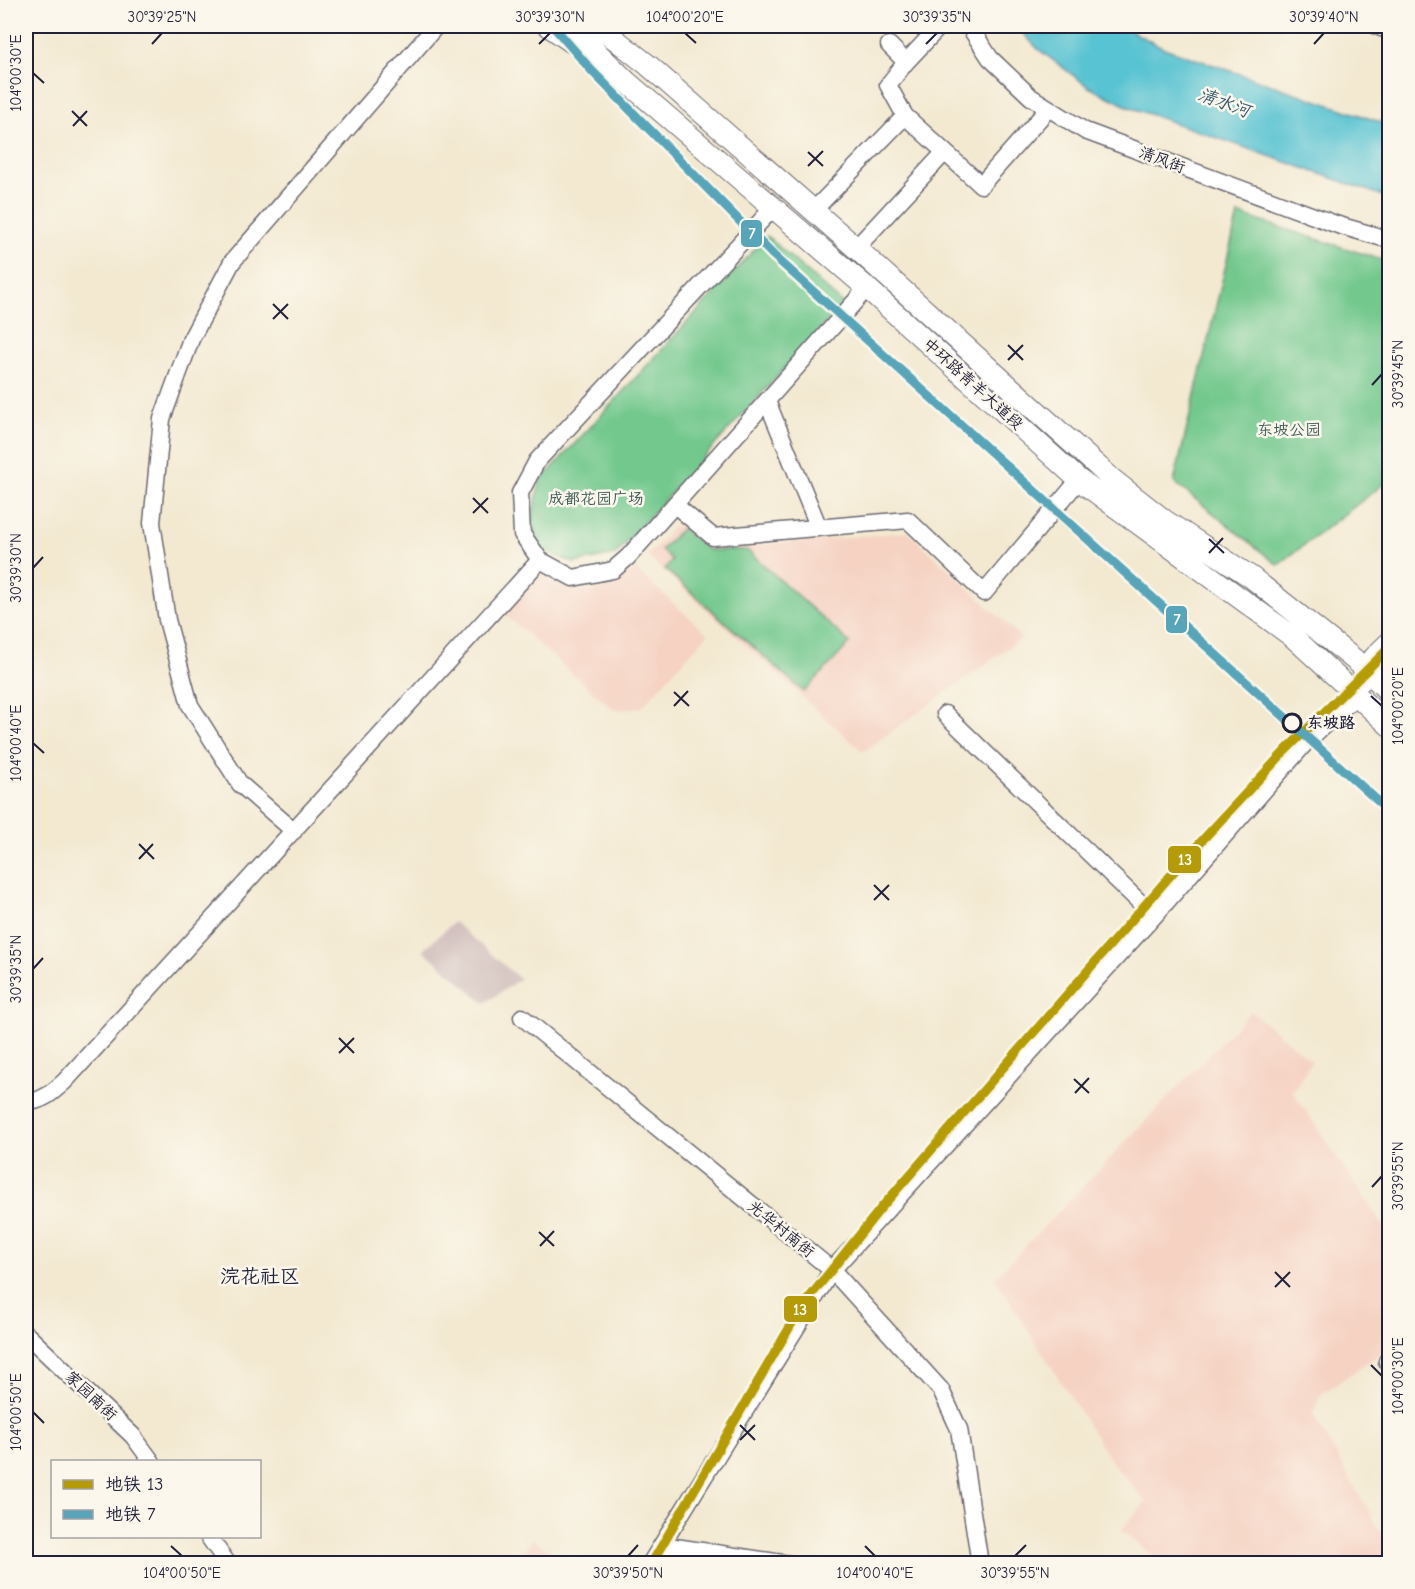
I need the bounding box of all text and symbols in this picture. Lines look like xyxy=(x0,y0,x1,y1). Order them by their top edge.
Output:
text: 30°39'25"N xyxy=(128,8,196,26)
text: 30°39'30"N xyxy=(515,8,585,26)
text: 104°00'20"E xyxy=(646,8,724,26)
text: 30°39'35"N xyxy=(903,8,971,26)
text: 30°39'40"N xyxy=(1289,8,1359,26)
text: 104°00'30"E xyxy=(7,34,25,112)
water label: 清水河 xyxy=(1195,84,1256,123)
street label: 清风街 xyxy=(1136,143,1188,177)
line badge: 7 xyxy=(740,219,763,248)
text: 7 xyxy=(748,225,756,243)
street label: 中环路青羊大道段 xyxy=(919,334,1027,434)
text: 30°39'45"N xyxy=(1389,340,1407,408)
park label: 东坡公园 xyxy=(1257,421,1321,439)
park label: 成都花园广场 xyxy=(548,490,644,508)
text: 30°39'30"N xyxy=(7,533,25,603)
line badge: 7 xyxy=(1165,605,1188,634)
text: 7 xyxy=(1173,611,1181,629)
text: 104°00'20"E xyxy=(1389,667,1407,745)
text: 104°00'40"E xyxy=(7,705,25,781)
marker: 东坡路 xyxy=(1282,713,1302,733)
place label: 东坡路 xyxy=(1307,714,1355,732)
line badge: 13 xyxy=(1167,845,1202,874)
text: 13 xyxy=(1178,851,1192,869)
text: 30°39'35"N xyxy=(7,935,25,1003)
text: 30°39'55"N xyxy=(1389,1141,1407,1211)
street label: 光华村南街 xyxy=(744,1197,818,1261)
district label: 浣花社区 xyxy=(220,1265,300,1288)
line badge: 13 xyxy=(783,1295,818,1323)
text: 13 xyxy=(793,1301,807,1319)
text: 104°00'30"E xyxy=(1389,1337,1407,1415)
street label: 家园南街 xyxy=(61,1368,121,1424)
text: 104°00'50"E xyxy=(7,1373,25,1451)
legend xyxy=(51,1460,261,1538)
text: 地铁 13 xyxy=(105,1474,163,1495)
text: 地铁 7 xyxy=(105,1504,156,1525)
text: 104°00'50"E xyxy=(143,1564,221,1582)
text: 30°39'50"N xyxy=(593,1564,663,1582)
text: 104°00'40"E xyxy=(837,1564,913,1582)
text: 30°39'55"N xyxy=(980,1564,1050,1582)

